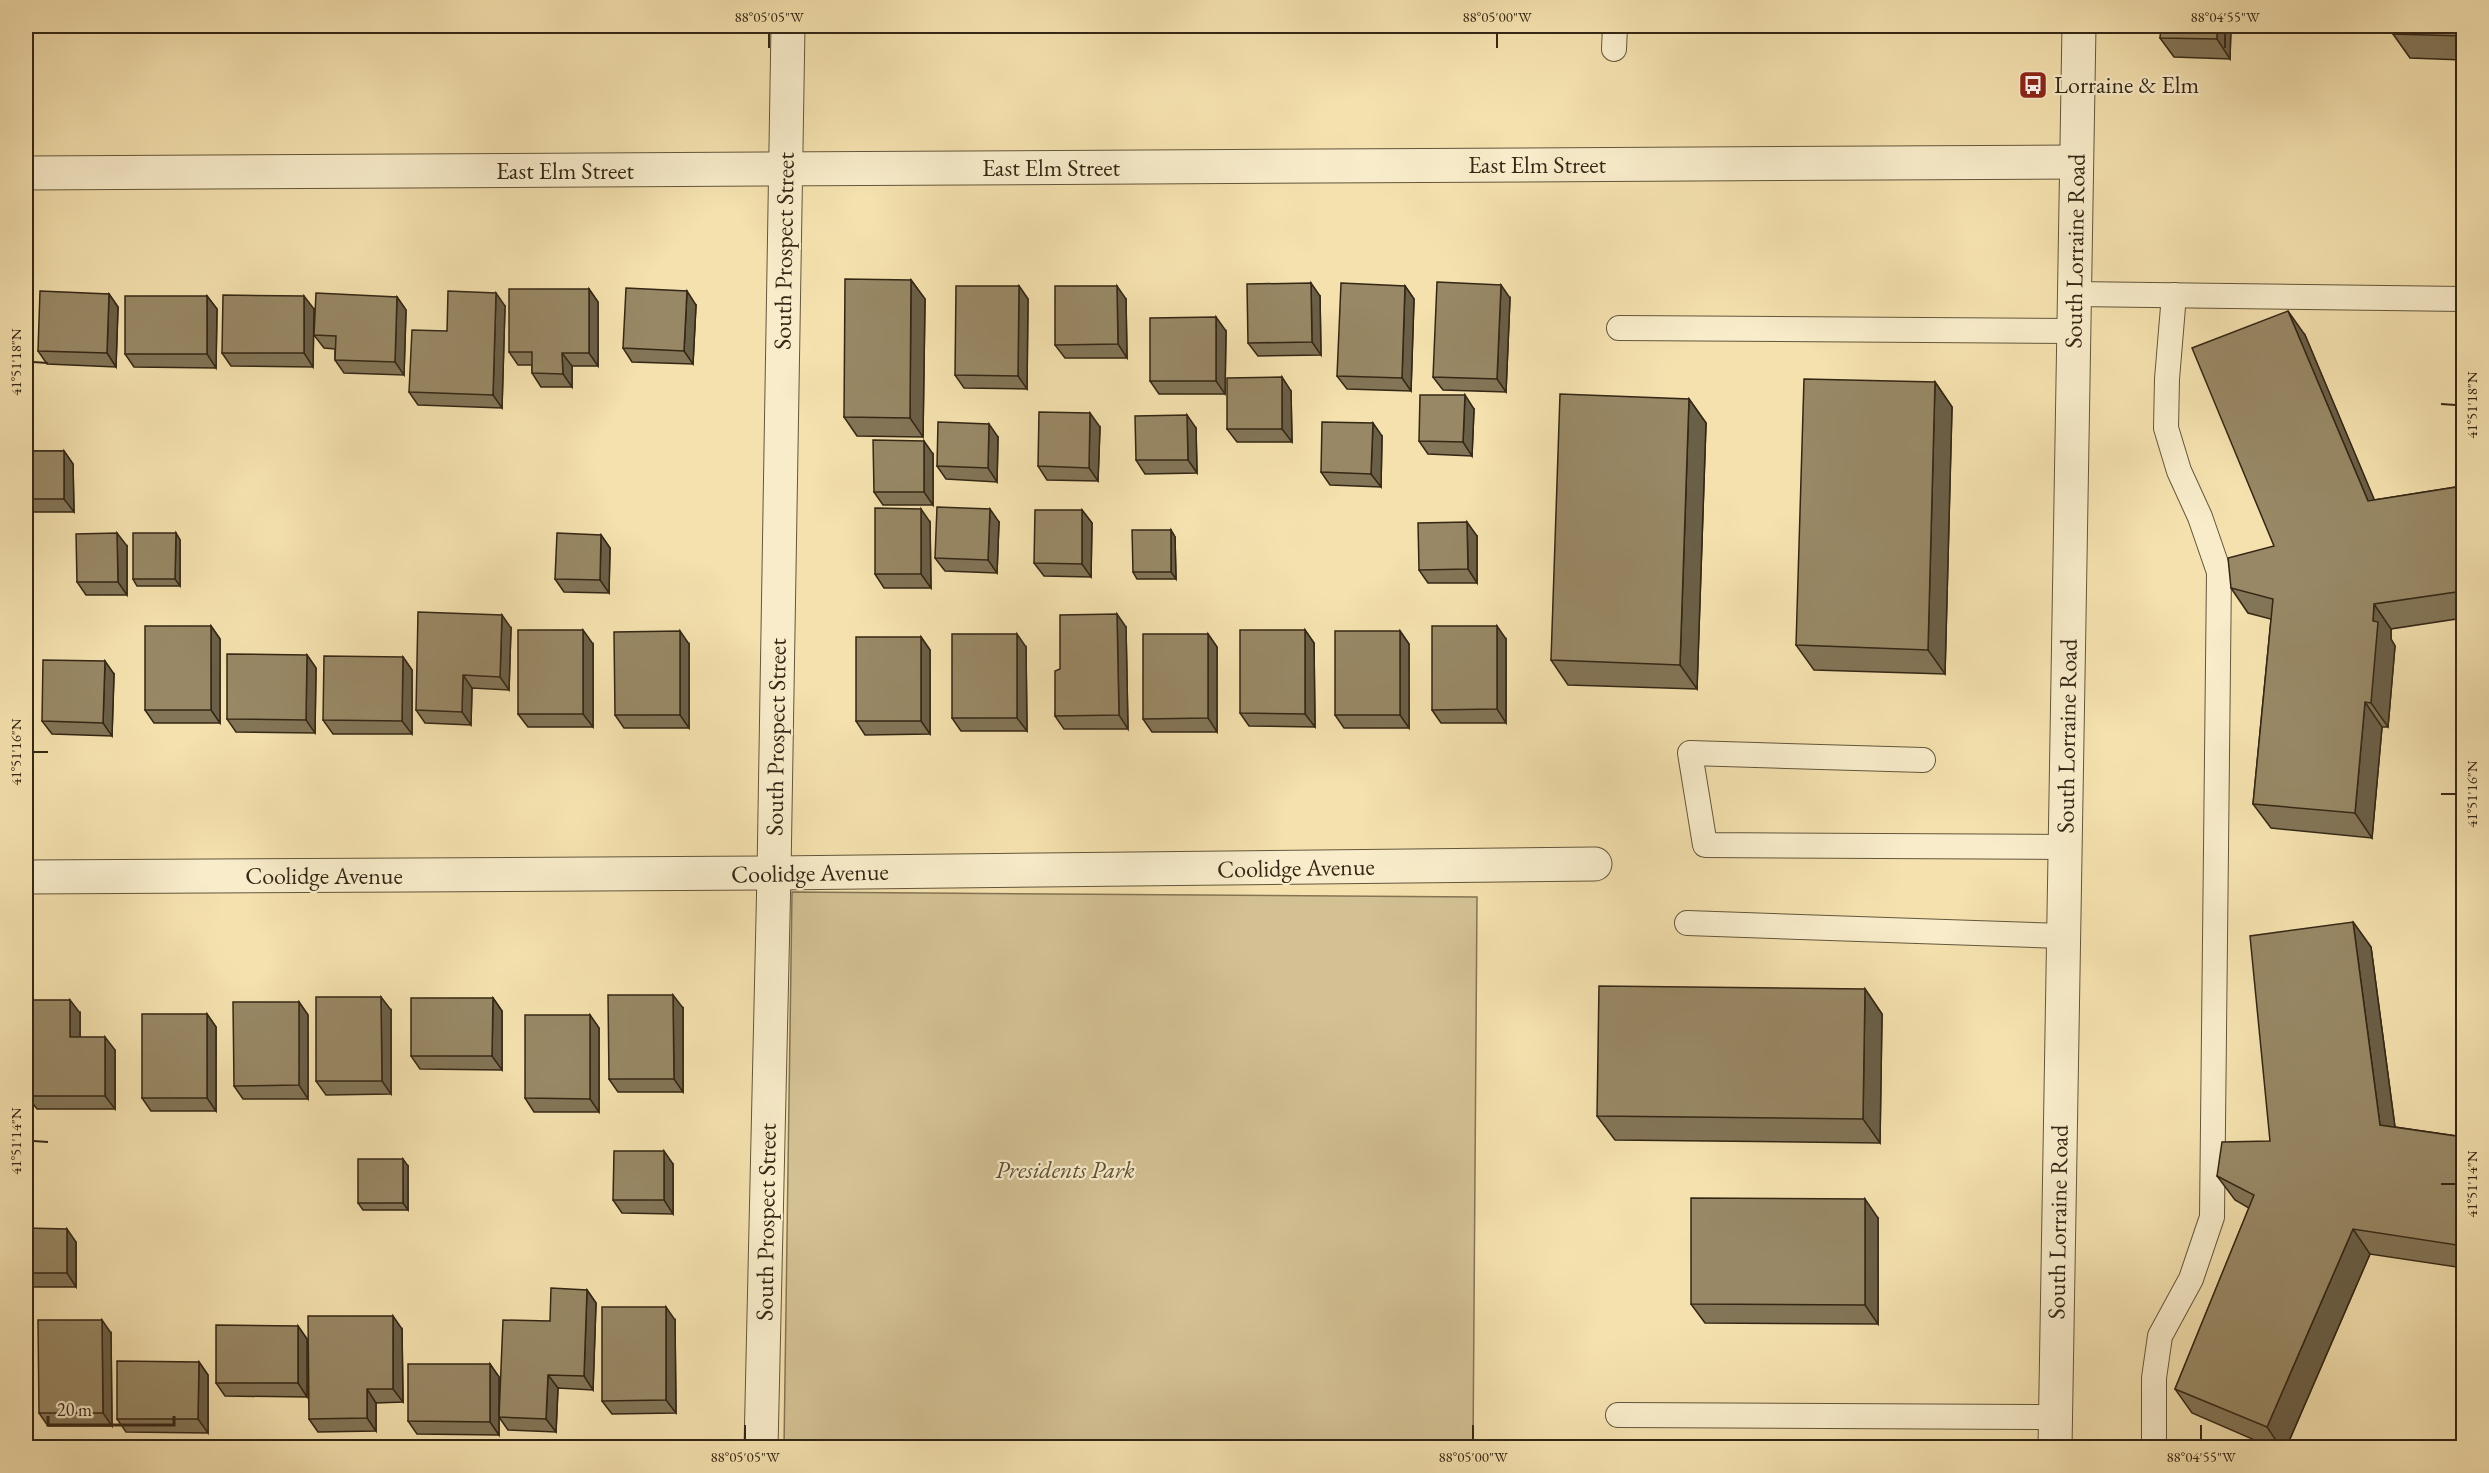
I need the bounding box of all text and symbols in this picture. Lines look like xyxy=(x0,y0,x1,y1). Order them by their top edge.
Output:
text: 88°05'05"W xyxy=(734,7,804,26)
text: 88°05'00"W xyxy=(1462,7,1532,26)
text: 88°04'55"W xyxy=(2190,7,2260,26)
bus stop icon: Lorraine & Elm xyxy=(2017,69,2049,101)
place label: Lorraine & Elm xyxy=(2054,69,2199,100)
street label: East Elm Street xyxy=(1468,149,1607,180)
street label: South Prospect Street xyxy=(766,151,801,350)
street label: East Elm Street xyxy=(982,152,1121,183)
street label: South Lorraine Road xyxy=(2057,152,2092,349)
street label: East Elm Street xyxy=(496,155,635,186)
text: 41°51'18"N xyxy=(6,328,25,396)
text: 41°51'18"N xyxy=(2462,371,2481,439)
street label: South Prospect Street xyxy=(758,637,793,836)
street label: South Lorraine Road xyxy=(2049,637,2084,834)
text: 41°51'16"N xyxy=(6,718,25,786)
text: 41°51'16"N xyxy=(2462,760,2481,828)
street label: Coolidge Avenue xyxy=(1217,851,1375,884)
street label: Coolidge Avenue xyxy=(731,856,889,889)
street label: Coolidge Avenue xyxy=(245,860,403,891)
text: 41°51'14"N xyxy=(6,1107,25,1175)
street label: South Prospect Street xyxy=(748,1122,783,1321)
street label: South Lorraine Road xyxy=(2040,1123,2075,1320)
text: 41°51'14"N xyxy=(2462,1150,2481,1218)
park label: Presidents Park xyxy=(995,1154,1135,1185)
scale bar xyxy=(48,1389,174,1427)
text: 20 m xyxy=(57,1398,92,1421)
text: 88°05'05"W xyxy=(710,1447,780,1466)
text: 88°05'00"W xyxy=(1438,1447,1508,1466)
text: 88°04'55"W xyxy=(2166,1447,2236,1466)

